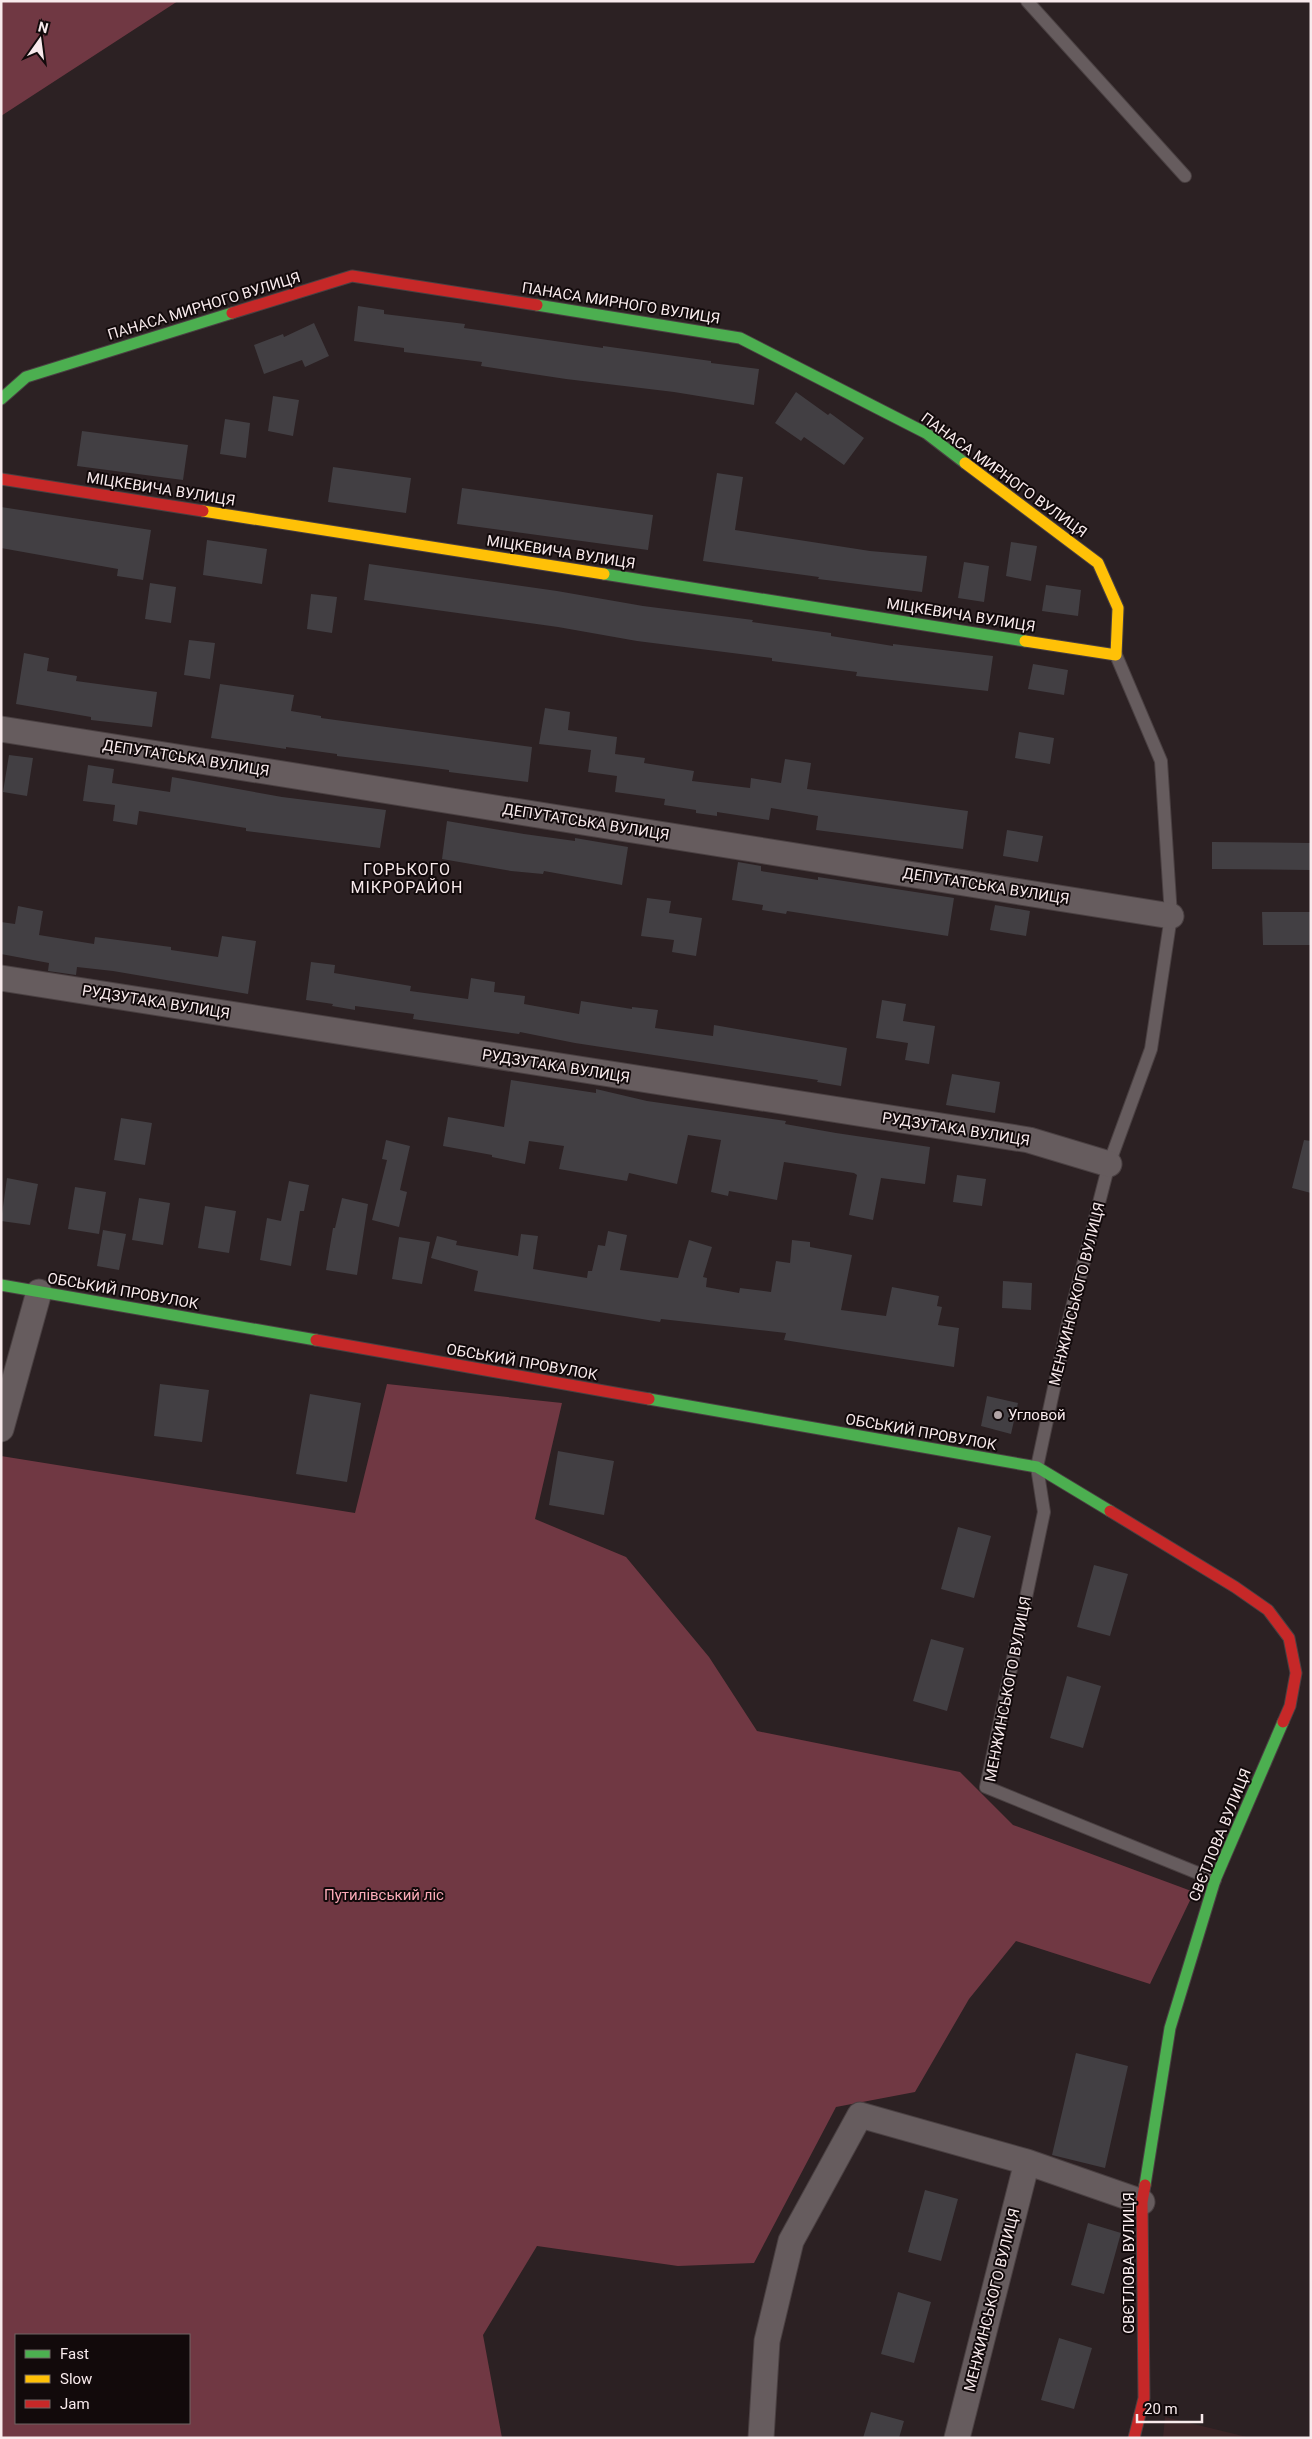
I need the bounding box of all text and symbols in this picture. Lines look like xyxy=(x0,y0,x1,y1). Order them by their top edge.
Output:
north arrow xyxy=(15,15,65,65)
text: N xyxy=(36,18,50,36)
street label: ПАНАСА МИРНОГО ВУЛИЦЯ xyxy=(105,268,303,344)
street label: ПАНАСА МИРНОГО ВУЛИЦЯ xyxy=(521,278,721,328)
street label: ПАНАСА МИРНОГО ВУЛИЦЯ xyxy=(918,409,1090,541)
street label: МІЦКЕВИЧА ВУЛИЦЯ xyxy=(85,468,237,510)
street label: МІЦКЕВИЧА ВУЛИЦЯ xyxy=(485,531,637,573)
street label: МІЦКЕВИЧА ВУЛИЦЯ xyxy=(885,594,1037,636)
street label: ДЕПУТАТСЬКА ВУЛИЦЯ xyxy=(101,736,271,780)
street label: ДЕПУТАТСЬКА ВУЛИЦЯ xyxy=(501,800,671,844)
district label: ГОРЬКОГО МІКРОРАЙОН xyxy=(351,860,464,897)
street label: ДЕПУТАТСЬКА ВУЛИЦЯ xyxy=(901,864,1071,908)
street label: РУДЗУТАКА ВУЛИЦЯ xyxy=(81,981,231,1023)
street label: РУДЗУТАКА ВУЛИЦЯ xyxy=(481,1045,631,1087)
street label: РУДЗУТАКА ВУЛИЦЯ xyxy=(881,1108,1031,1150)
street label: МЕНЖИНСЬКОГО ВУЛИЦЯ xyxy=(1045,1200,1109,1388)
street label: ОБСЬКИЙ ПРОВУЛОК xyxy=(46,1269,200,1313)
street label: ОБСЬКИЙ ПРОВУЛОК xyxy=(445,1340,599,1384)
place label: Угловой xyxy=(1008,1406,1066,1424)
marker: Угловой xyxy=(992,1409,1004,1421)
street label: ОБСЬКИЙ ПРОВУЛОК xyxy=(844,1410,998,1454)
street label: МЕНЖИНСЬКОГО ВУЛИЦЯ xyxy=(981,1595,1035,1783)
street label: СВЄТЛОВА ВУЛИЦЯ xyxy=(1185,1766,1255,1904)
park label: Путилівський ліс xyxy=(324,1886,444,1904)
street label: СВЄТЛОВА ВУЛИЦЯ xyxy=(1120,2192,1138,2334)
street label: МЕНЖИНСЬКОГО ВУЛИЦЯ xyxy=(960,2206,1024,2394)
legend xyxy=(15,2334,190,2424)
text: Fast xyxy=(60,2345,89,2363)
text: Slow xyxy=(60,2370,92,2388)
scale bar xyxy=(1137,2392,1202,2424)
text: Jam xyxy=(60,2395,90,2413)
text: 20 m xyxy=(1144,2400,1178,2418)

